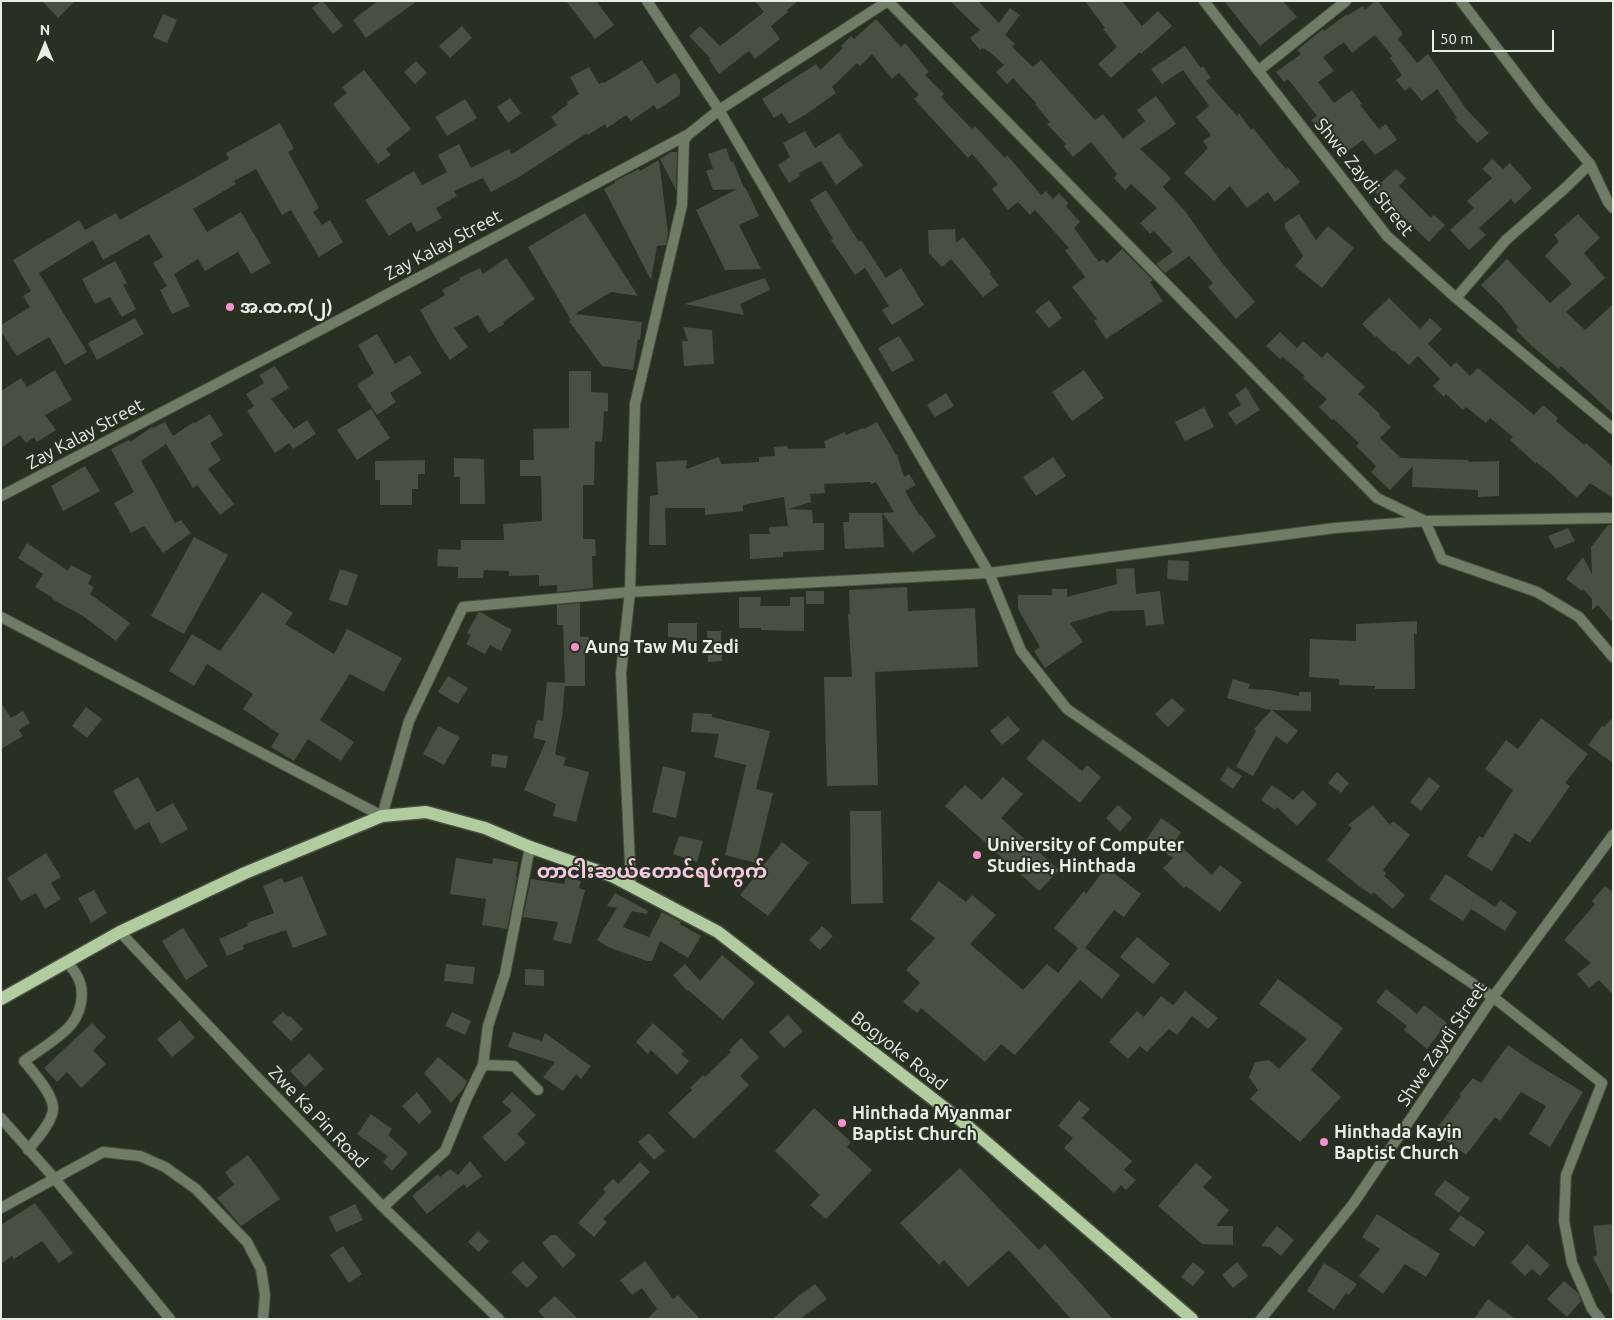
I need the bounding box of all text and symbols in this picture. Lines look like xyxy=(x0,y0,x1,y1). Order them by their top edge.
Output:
north arrow xyxy=(20,20,70,70)
scale bar xyxy=(1434,20,1556,52)
text: N xyxy=(40,22,50,38)
text: 50 m xyxy=(1440,30,1473,47)
street label: Shwe Zaydi Street xyxy=(1310,114,1418,240)
street label: Zay Kalay Street xyxy=(381,205,505,285)
place label: အ.ထ.က(၂) xyxy=(240,296,333,318)
marker: အ.ထ.က(၂) xyxy=(224,301,236,313)
street label: Zay Kalay Street xyxy=(23,394,147,474)
place label: Aung Taw Mu Zedi xyxy=(585,636,739,658)
marker: Aung Taw Mu Zedi xyxy=(569,641,581,653)
place label: University of Computer Studies, Hinthada xyxy=(987,834,1184,876)
marker: University of Computer Studies, Hinthada xyxy=(971,849,983,861)
district label: တာငါးဆယ်တောင်ရပ်ကွက် xyxy=(537,859,767,883)
street label: Shwe Zaydi Street xyxy=(1392,978,1492,1110)
street label: Bogyoke Road xyxy=(847,1007,951,1095)
street label: Zwe Ka Pin Road xyxy=(264,1062,372,1172)
place label: Hinthada Myanmar Baptist Church xyxy=(852,1102,1012,1144)
marker: Hinthada Myanmar Baptist Church xyxy=(836,1117,848,1129)
place label: Hinthada Kayin Baptist Church xyxy=(1334,1121,1462,1164)
marker: Hinthada Kayin Baptist Church xyxy=(1318,1136,1330,1148)

